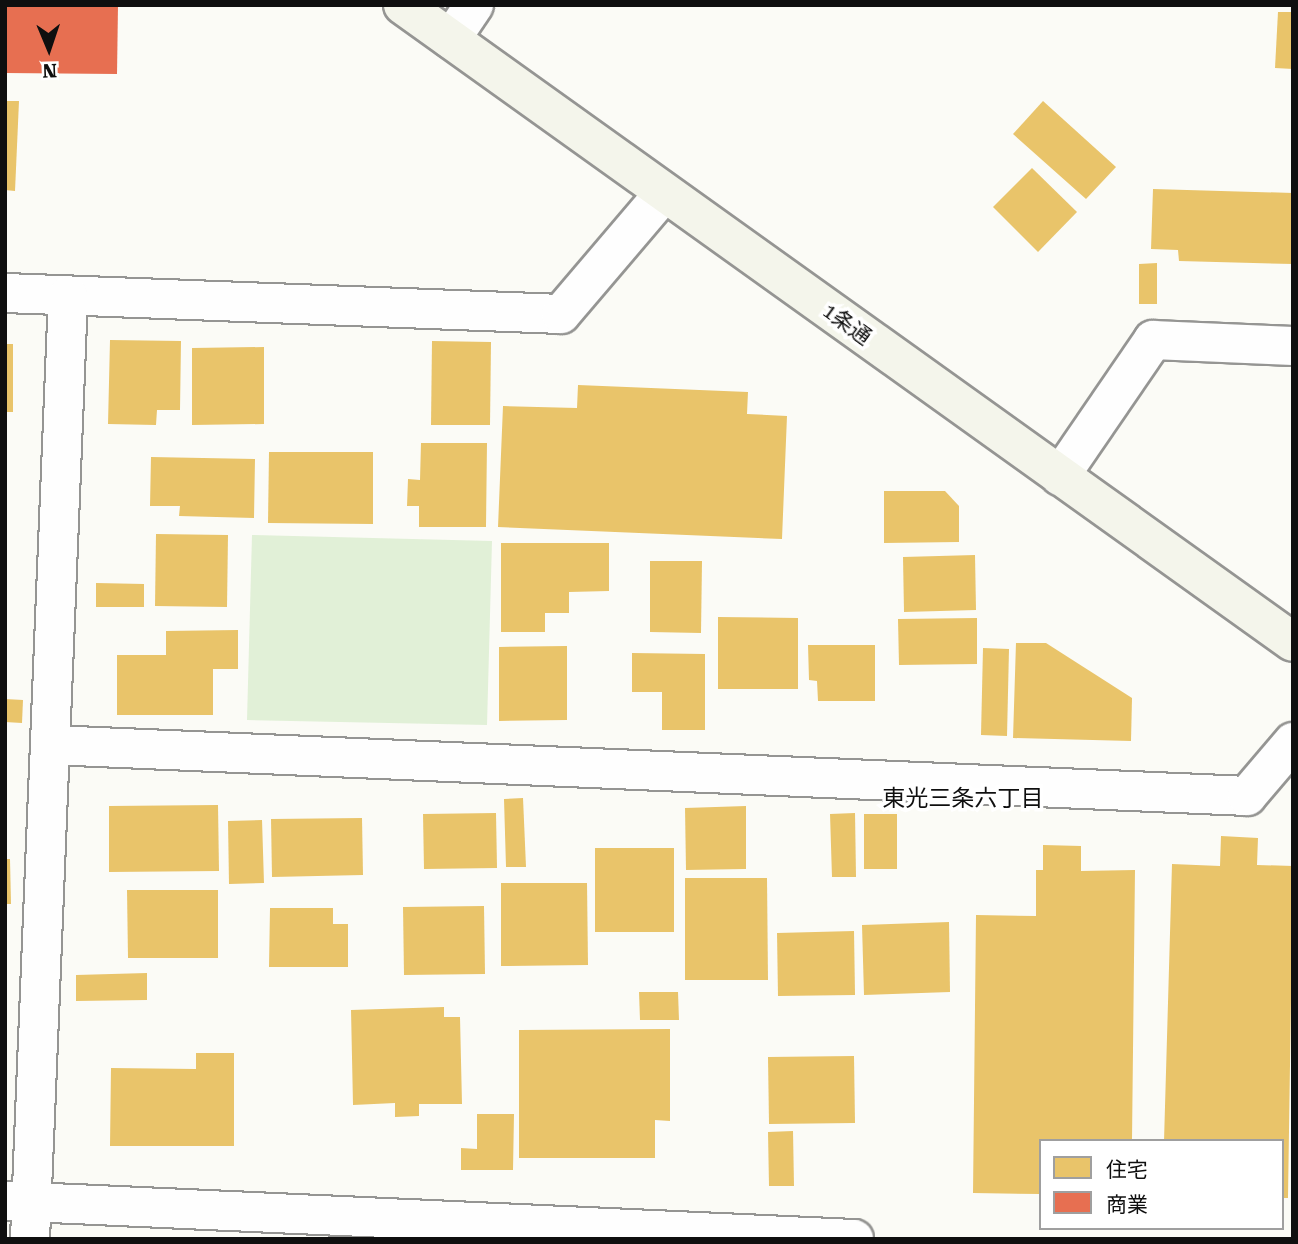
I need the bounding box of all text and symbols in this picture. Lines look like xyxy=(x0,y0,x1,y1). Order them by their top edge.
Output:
north arrow xyxy=(14,14,84,84)
text: N xyxy=(42,59,57,82)
street label: 1条通 xyxy=(818,298,876,350)
district label: 東光三条六丁目 xyxy=(883,785,1043,813)
legend xyxy=(1039,1139,1284,1230)
text: 住宅 xyxy=(1106,1158,1148,1182)
text: 商業 xyxy=(1106,1193,1148,1217)

